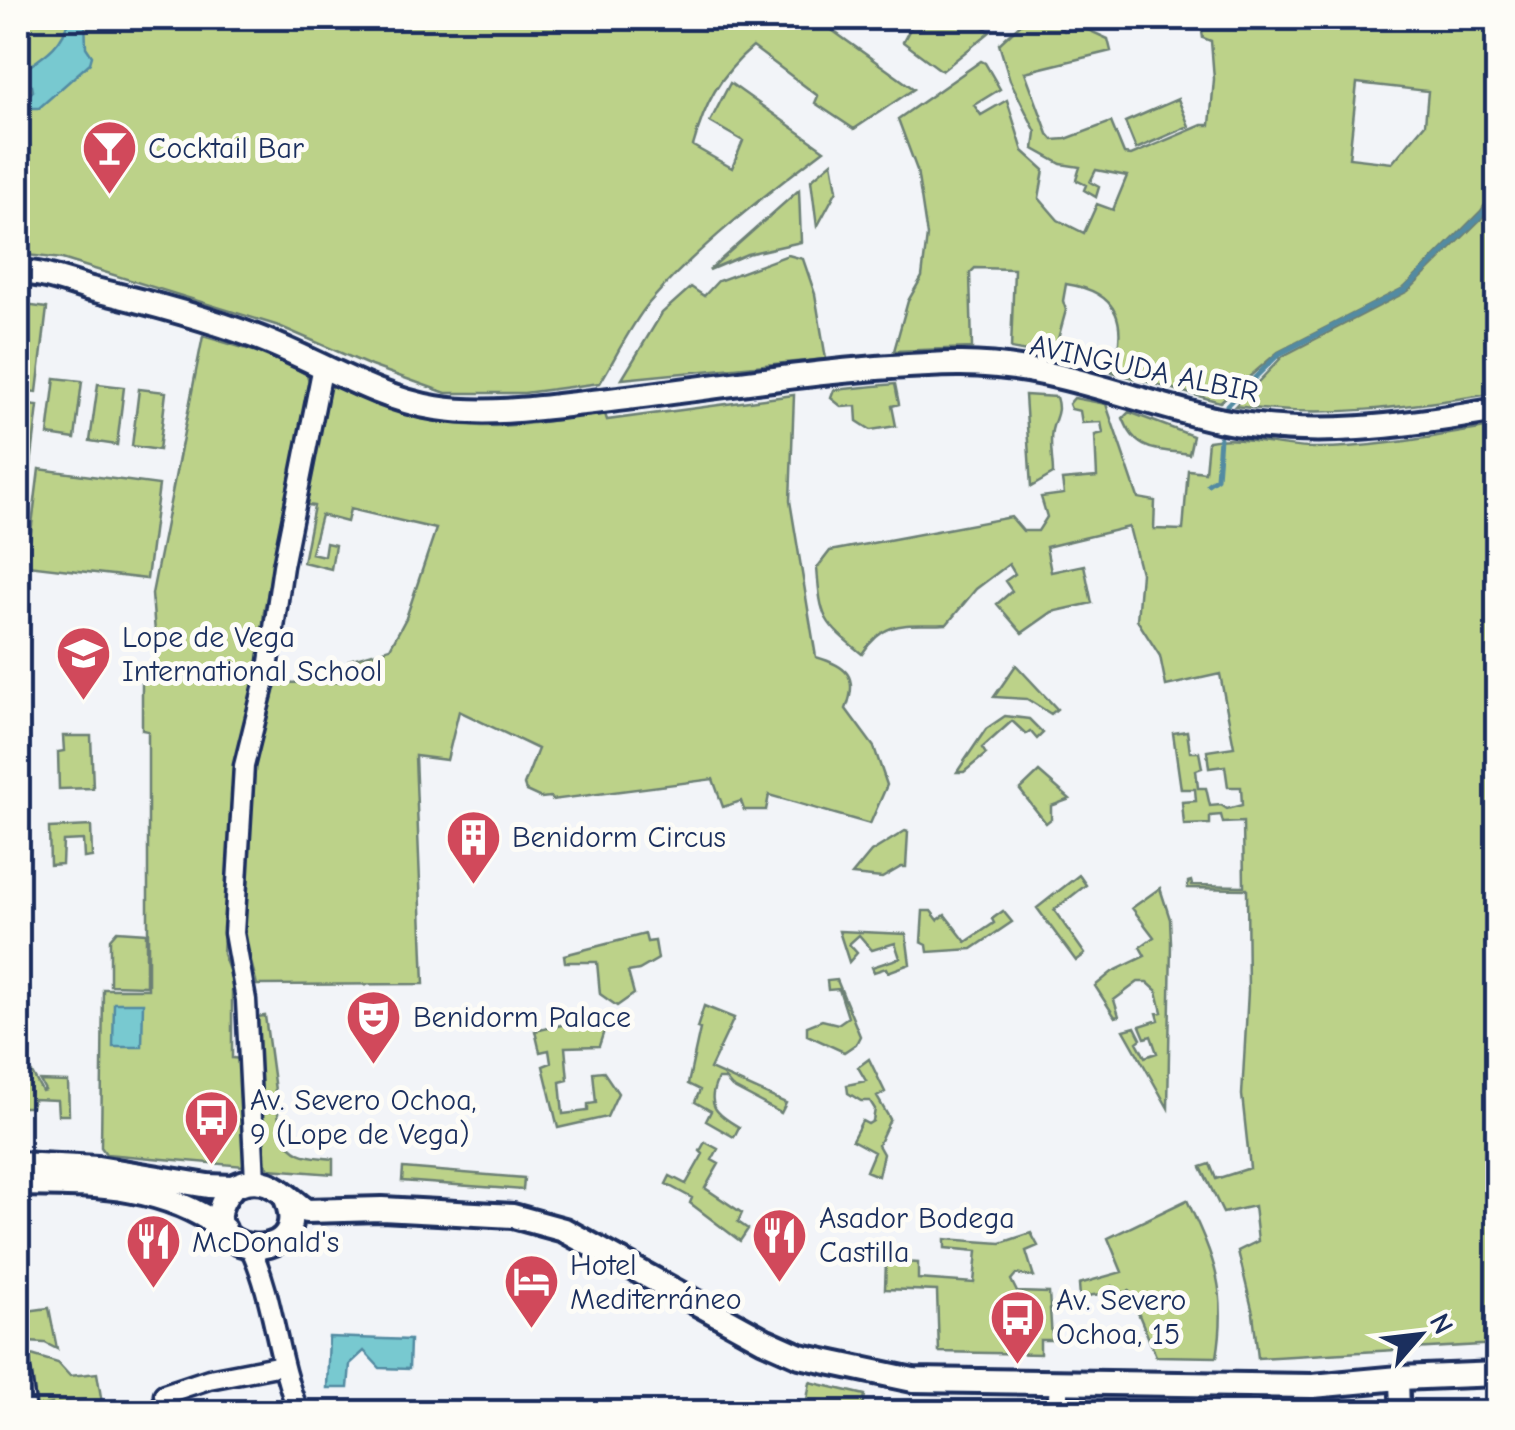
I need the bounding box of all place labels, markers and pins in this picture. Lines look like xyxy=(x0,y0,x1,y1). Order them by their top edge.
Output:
bar icon: Cocktail Bar xyxy=(79,118,139,197)
place label: Cocktail Bar xyxy=(148,131,304,166)
place label: Lope de Vega International School xyxy=(122,620,382,689)
school or university icon: Lope de Vega International School xyxy=(53,624,113,703)
building icon: Benidorm Circus xyxy=(443,807,503,886)
place label: Benidorm Circus xyxy=(512,820,726,855)
theatre icon: Benidorm Palace xyxy=(344,987,404,1066)
place label: Benidorm Palace xyxy=(413,1000,631,1035)
place label: Av. Severo Ochoa, 9 (Lope de Vega) xyxy=(250,1083,477,1152)
bus stop icon: Av. Severo Ochoa, 9 (Lope de Vega) xyxy=(181,1087,241,1166)
place label: Asador Bodega Castilla xyxy=(819,1201,1015,1270)
restaurant icon: Asador Bodega Castilla xyxy=(750,1205,810,1284)
restaurant icon: McDonald's xyxy=(123,1212,183,1291)
place label: McDonald's xyxy=(192,1225,339,1260)
place label: Hotel Mediterráneo xyxy=(570,1248,742,1317)
hotel icon: Hotel Mediterráneo xyxy=(501,1252,561,1331)
place label: Av. Severo Ochoa, 15 xyxy=(1056,1283,1186,1352)
bus stop icon: Av. Severo Ochoa, 15 xyxy=(987,1287,1047,1366)

